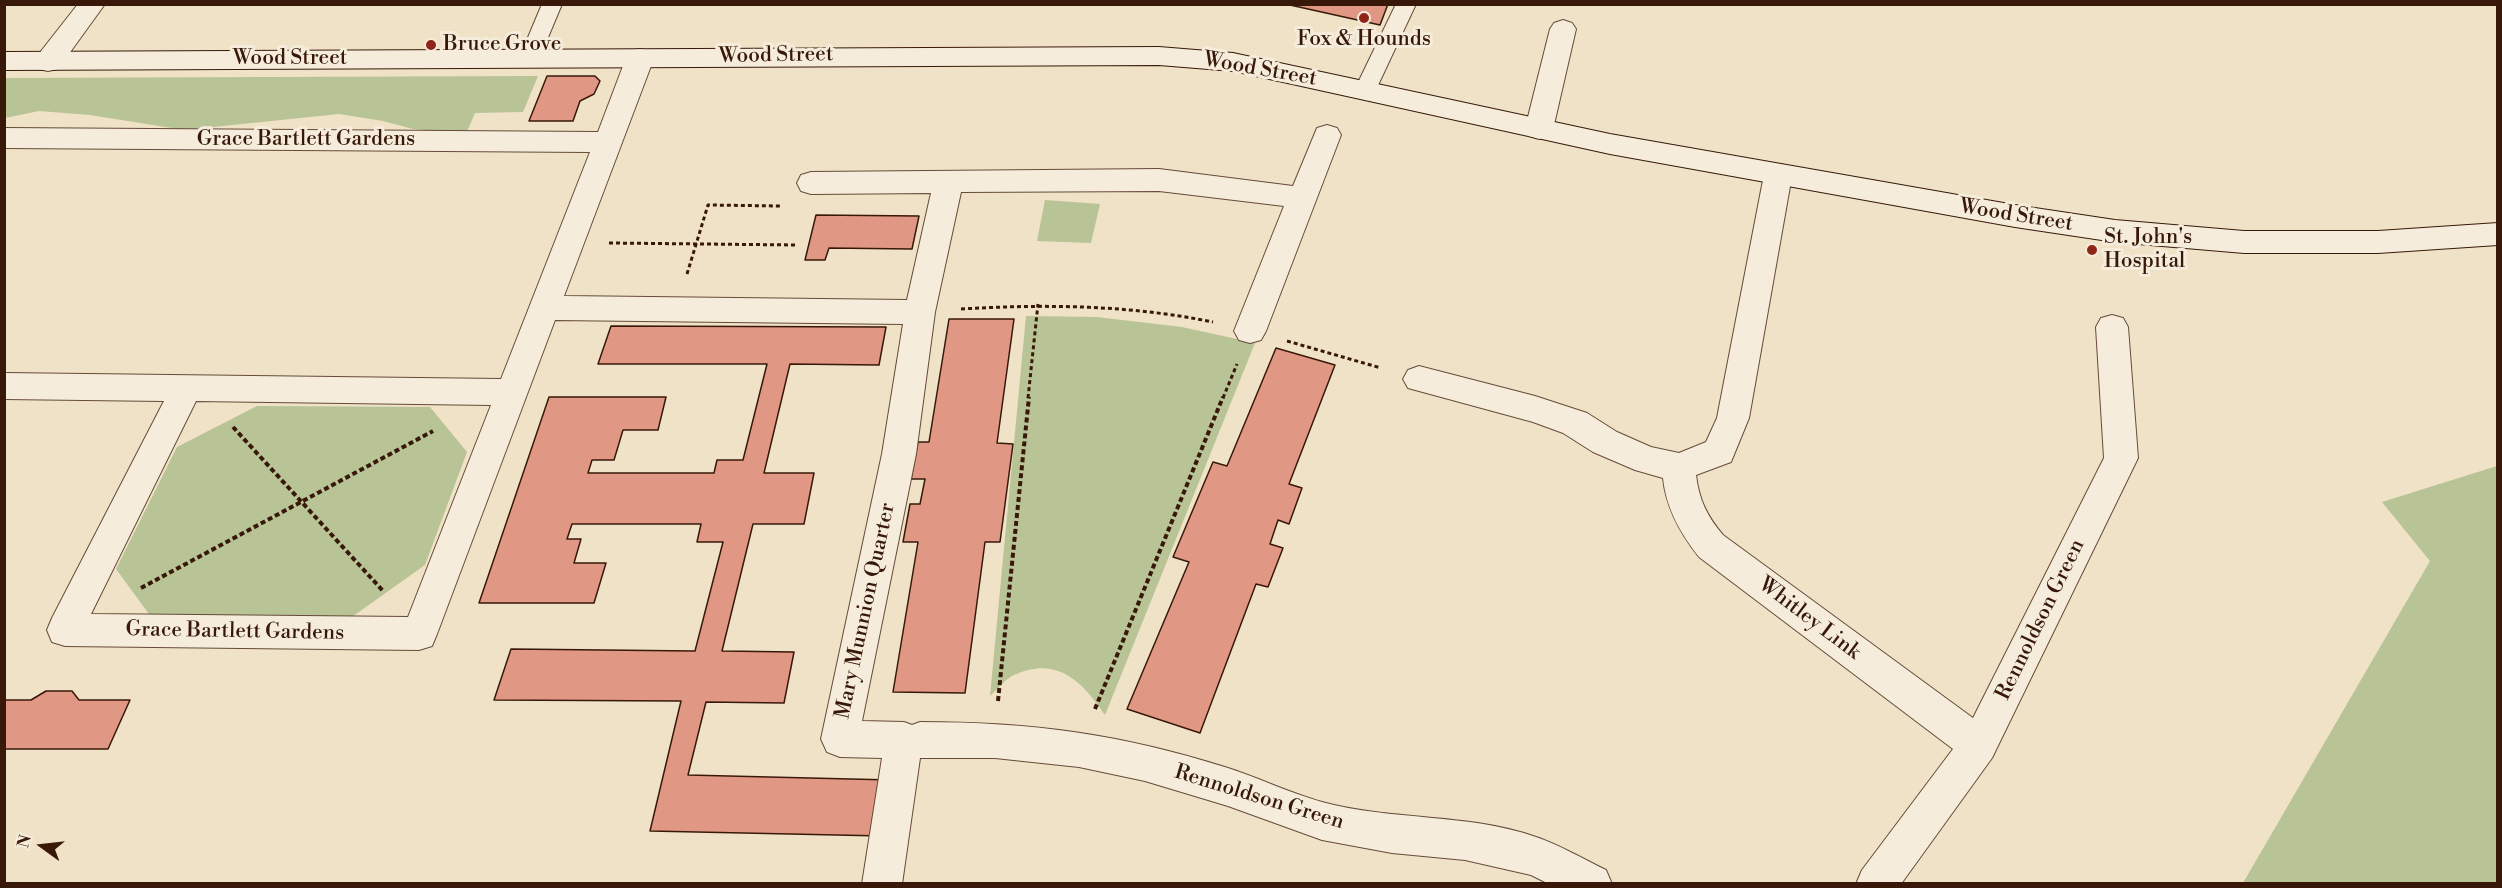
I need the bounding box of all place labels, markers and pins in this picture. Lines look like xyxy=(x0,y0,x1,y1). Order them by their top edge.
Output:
marker: Fox & Hounds xyxy=(1357,11,1371,25)
place label: Fox & Hounds xyxy=(1297,27,1431,53)
place label: Bruce Grove xyxy=(443,32,561,58)
marker: Bruce Grove xyxy=(424,38,438,52)
place label: St. John's Hospital xyxy=(2104,225,2192,275)
marker: St. John's Hospital xyxy=(2085,243,2099,257)

